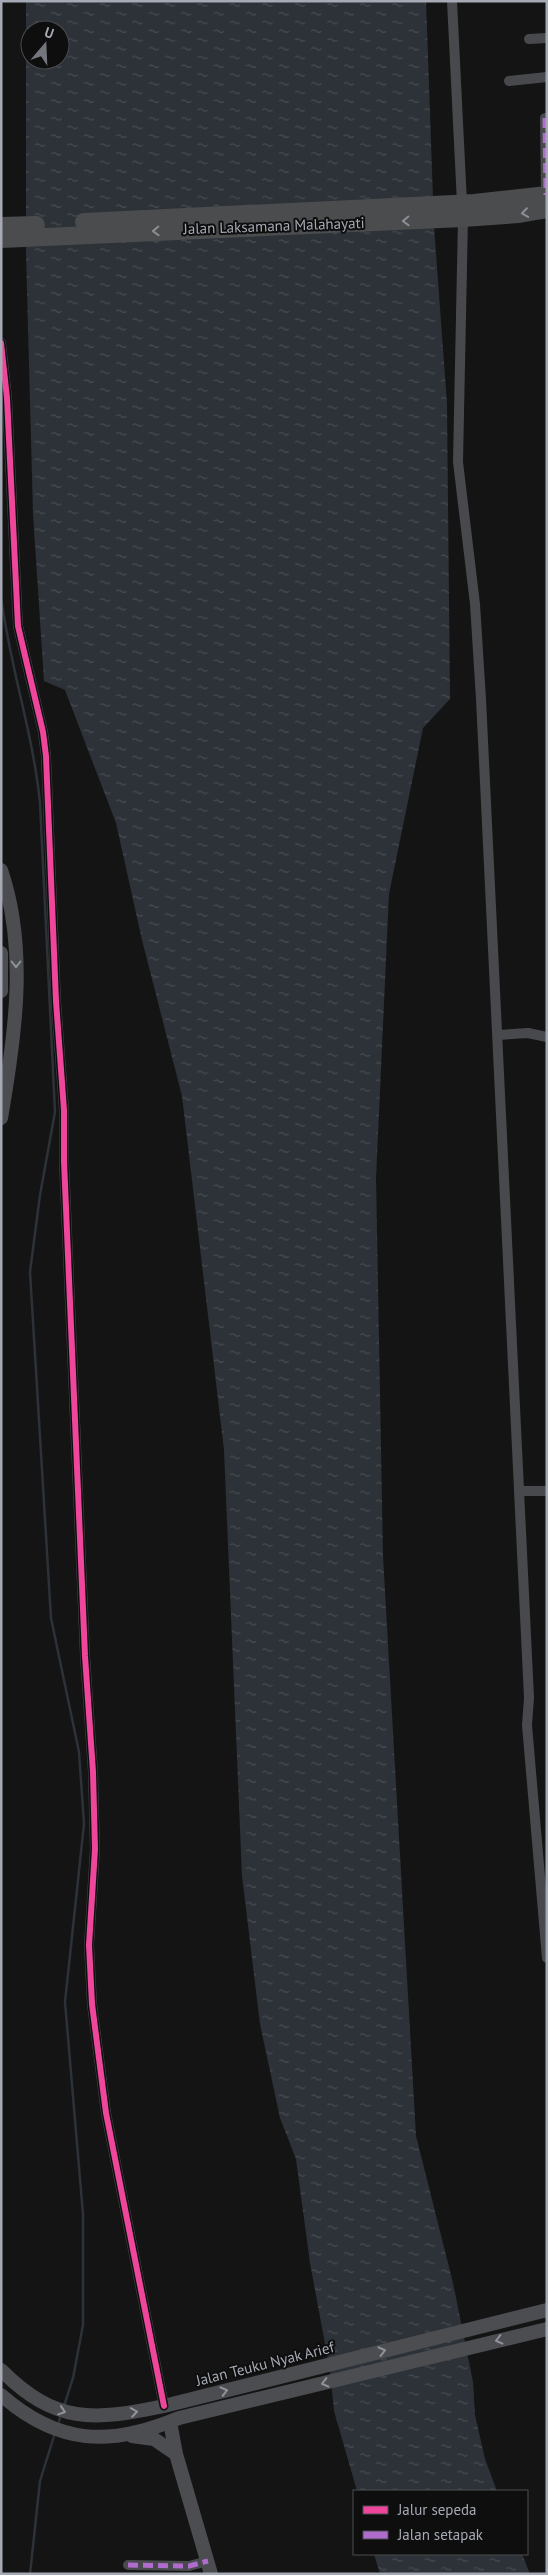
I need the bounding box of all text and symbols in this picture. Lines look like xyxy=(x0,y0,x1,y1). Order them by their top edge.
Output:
north arrow xyxy=(20,20,70,70)
text: U xyxy=(42,23,56,43)
one-way arrow xyxy=(521,207,529,218)
street label: Jalan Laksamana Malahayati xyxy=(182,213,365,238)
one-way arrow xyxy=(402,215,410,226)
one-way arrow xyxy=(152,226,160,237)
one-way arrow xyxy=(11,960,21,968)
one-way arrow xyxy=(495,2334,504,2345)
street label: Jalan Teuku Nyak Arief xyxy=(193,2337,337,2390)
one-way arrow xyxy=(377,2347,385,2357)
one-way arrow xyxy=(320,2377,329,2388)
one-way arrow xyxy=(220,2386,229,2397)
one-way arrow xyxy=(57,2405,66,2415)
one-way arrow xyxy=(129,2408,138,2418)
legend xyxy=(353,2490,528,2555)
text: Jalur sepeda xyxy=(397,2500,477,2519)
text: Jalan setapak xyxy=(397,2525,484,2544)

